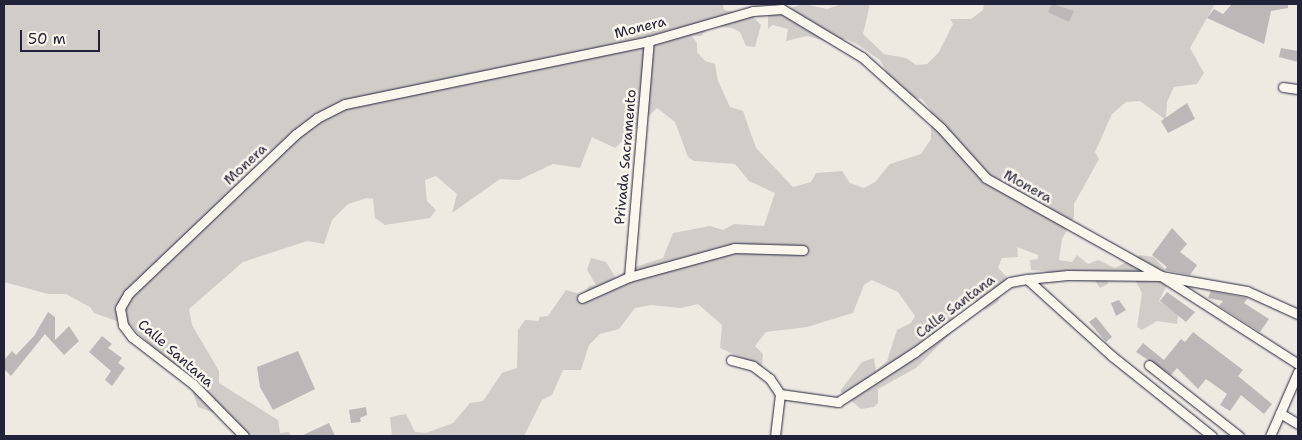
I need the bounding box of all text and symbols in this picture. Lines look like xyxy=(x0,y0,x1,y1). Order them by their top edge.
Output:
street label: Monera xyxy=(613,13,667,41)
scale bar xyxy=(22,20,102,52)
text: 50 m xyxy=(28,29,66,49)
street label: Privada Sacramento xyxy=(611,89,639,225)
street label: Monera xyxy=(220,140,270,188)
street label: Monera xyxy=(1001,166,1055,206)
street label: Calle Santana xyxy=(912,271,998,341)
street label: Calle Santana xyxy=(135,316,217,390)

